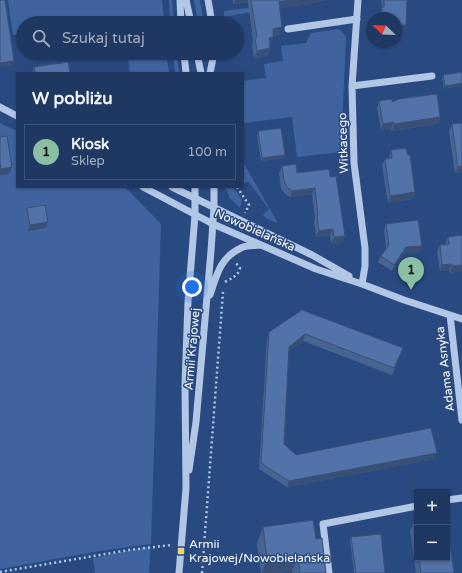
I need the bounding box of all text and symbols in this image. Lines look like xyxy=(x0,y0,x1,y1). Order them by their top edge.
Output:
north arrow xyxy=(366,12,402,48)
search box xyxy=(16,16,244,60)
icon: search xyxy=(30,27,52,49)
text: Szukaj tutaj xyxy=(62,29,145,47)
text: W pobliżu xyxy=(32,88,113,109)
street label: Witkacego xyxy=(335,112,351,174)
text: Kiosk xyxy=(71,135,109,153)
text: 1 xyxy=(42,144,50,160)
text: 100 m xyxy=(187,144,227,160)
text: Sklep xyxy=(71,153,105,169)
street label: Nowobielańska xyxy=(213,206,297,254)
pin: 1 xyxy=(398,257,424,290)
your location xyxy=(182,277,202,297)
street label: Armii Krajowej xyxy=(181,307,203,391)
street label: Adama Asnyka xyxy=(433,326,457,412)
map controls xyxy=(414,489,450,561)
button: + xyxy=(414,489,450,525)
button: − xyxy=(414,525,450,561)
place label: Armii Krajowej/Nowobielańska xyxy=(189,537,330,565)
marker: Armii Krajowej/Nowobielańska xyxy=(176,546,186,556)

